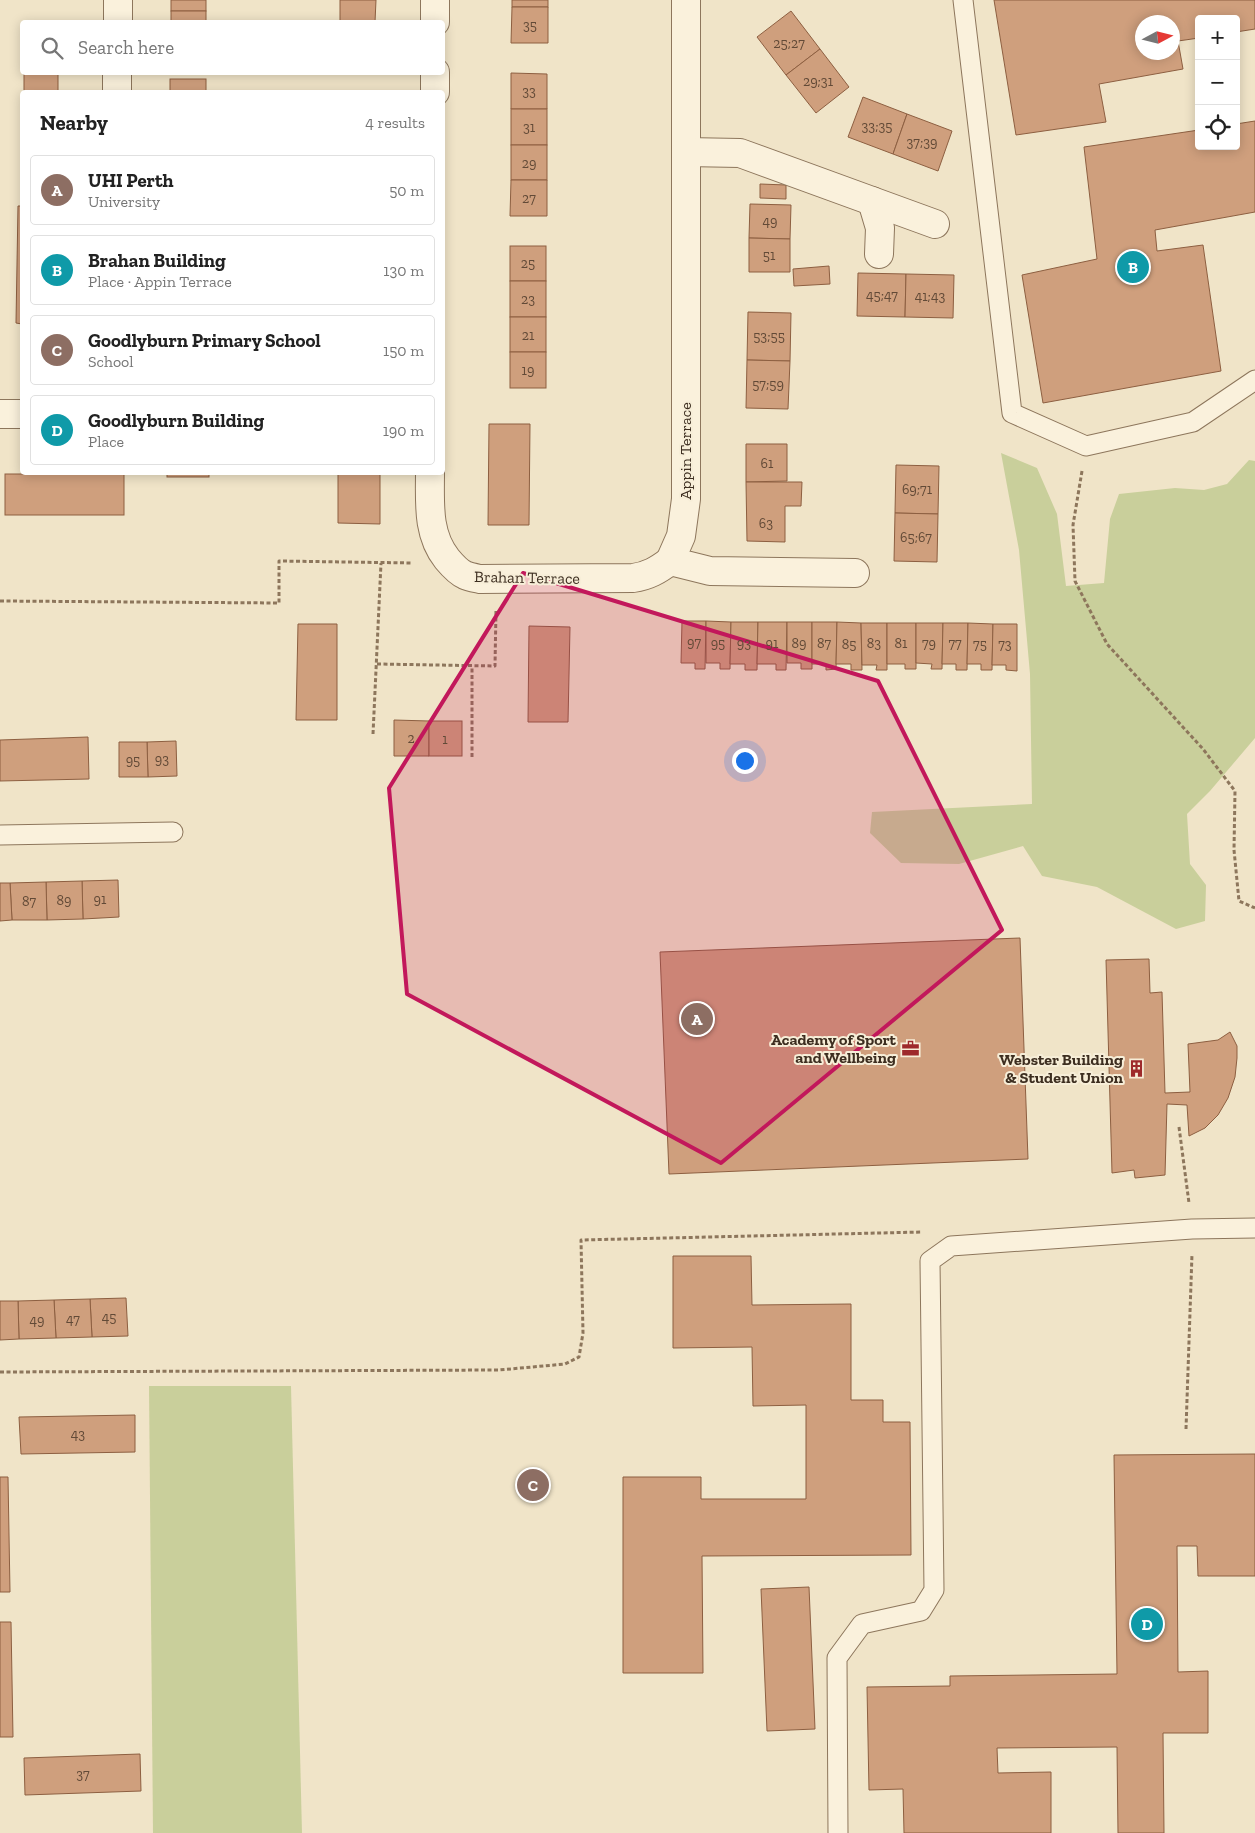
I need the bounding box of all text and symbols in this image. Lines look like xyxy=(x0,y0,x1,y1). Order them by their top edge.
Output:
north arrow xyxy=(1135,15,1180,60)
map controls xyxy=(1195,15,1240,150)
button: + xyxy=(1195,15,1240,60)
house number: 35 xyxy=(523,17,537,34)
search box xyxy=(20,20,445,75)
icon: search xyxy=(38,34,66,62)
house number: 25;27 xyxy=(773,35,805,52)
text: Search here xyxy=(78,36,174,59)
button: − xyxy=(1195,60,1240,105)
house number: 29;31 xyxy=(803,73,834,90)
house number: 33 xyxy=(522,83,536,100)
button: locate xyxy=(1195,105,1240,150)
text: Nearby xyxy=(40,110,108,135)
text: 4 results xyxy=(365,113,425,132)
house number: 33;35 xyxy=(862,118,892,135)
house number: 31 xyxy=(523,119,536,136)
house number: 37;39 xyxy=(907,134,938,151)
house number: 29 xyxy=(522,155,536,172)
text: UHI Perth xyxy=(88,169,174,192)
text: A xyxy=(52,181,63,200)
text: 50 m xyxy=(389,181,424,200)
house number: 27 xyxy=(522,190,536,207)
text: University xyxy=(88,192,160,211)
house number: 49 xyxy=(763,213,777,230)
house number: 51 xyxy=(763,247,776,264)
pin: B xyxy=(1117,248,1149,286)
text: Brahan Building xyxy=(88,249,226,272)
house number: 25 xyxy=(521,255,535,272)
text: B xyxy=(52,261,62,280)
text: 130 m xyxy=(383,261,424,280)
text: Place · Appin Terrace xyxy=(88,272,232,291)
house number: 45;47 xyxy=(866,287,898,304)
house number: 41;43 xyxy=(915,288,945,305)
house number: 23 xyxy=(521,291,535,308)
house number: 21 xyxy=(522,327,535,344)
house number: 53;55 xyxy=(753,328,785,345)
text: Goodlyburn Primary School xyxy=(88,329,321,352)
text: C xyxy=(52,341,62,360)
text: 150 m xyxy=(383,341,424,360)
text: School xyxy=(88,352,134,371)
house number: 19 xyxy=(522,362,534,379)
house number: 57;59 xyxy=(752,376,784,393)
street label: Appin Terrace xyxy=(676,402,695,500)
text: Goodlyburn Building xyxy=(88,409,264,432)
text: D xyxy=(51,421,63,440)
text: 190 m xyxy=(383,421,424,440)
text: Place xyxy=(88,432,124,451)
house number: 61 xyxy=(761,455,774,472)
house number: 69;71 xyxy=(902,481,933,498)
house number: 63 xyxy=(759,515,773,532)
house number: 65;67 xyxy=(900,529,932,546)
street label: Brahan Terrace xyxy=(474,567,580,588)
house number: 97 xyxy=(687,634,701,651)
house number: 95 xyxy=(711,635,725,652)
house number: 93 xyxy=(737,635,751,652)
house number: 91 xyxy=(766,635,779,652)
house number: 89 xyxy=(792,635,806,652)
house number: 87 xyxy=(817,635,831,652)
house number: 83 xyxy=(867,635,881,652)
house number: 81 xyxy=(895,635,908,652)
house number: 79 xyxy=(922,635,936,652)
house number: 77 xyxy=(948,635,962,652)
house number: 85 xyxy=(842,636,856,653)
house number: 75 xyxy=(973,636,987,653)
house number: 73 xyxy=(998,636,1012,653)
house number: 2 xyxy=(407,730,415,747)
house number: 1 xyxy=(442,731,448,748)
your location xyxy=(732,748,758,774)
house number: 93 xyxy=(155,751,169,768)
house number: 95 xyxy=(126,752,140,769)
house number: 91 xyxy=(94,891,107,908)
house number: 89 xyxy=(57,892,71,909)
house number: 87 xyxy=(22,893,36,910)
pin: A xyxy=(681,1000,713,1038)
place label: Academy of Sport and Wellbeing xyxy=(771,1030,897,1067)
office icon: Academy of Sport and Wellbeing xyxy=(900,1038,920,1058)
place label: Webster Building & Student Union xyxy=(999,1050,1124,1087)
building icon: Webster Building & Student Union xyxy=(1127,1058,1147,1078)
house number: 45 xyxy=(102,1309,116,1326)
house number: 47 xyxy=(66,1311,80,1328)
house number: 49 xyxy=(30,1312,44,1329)
house number: 43 xyxy=(71,1426,85,1443)
pin: C xyxy=(517,1466,549,1504)
pin: D xyxy=(1131,1605,1163,1643)
house number: 37 xyxy=(76,1766,90,1783)

